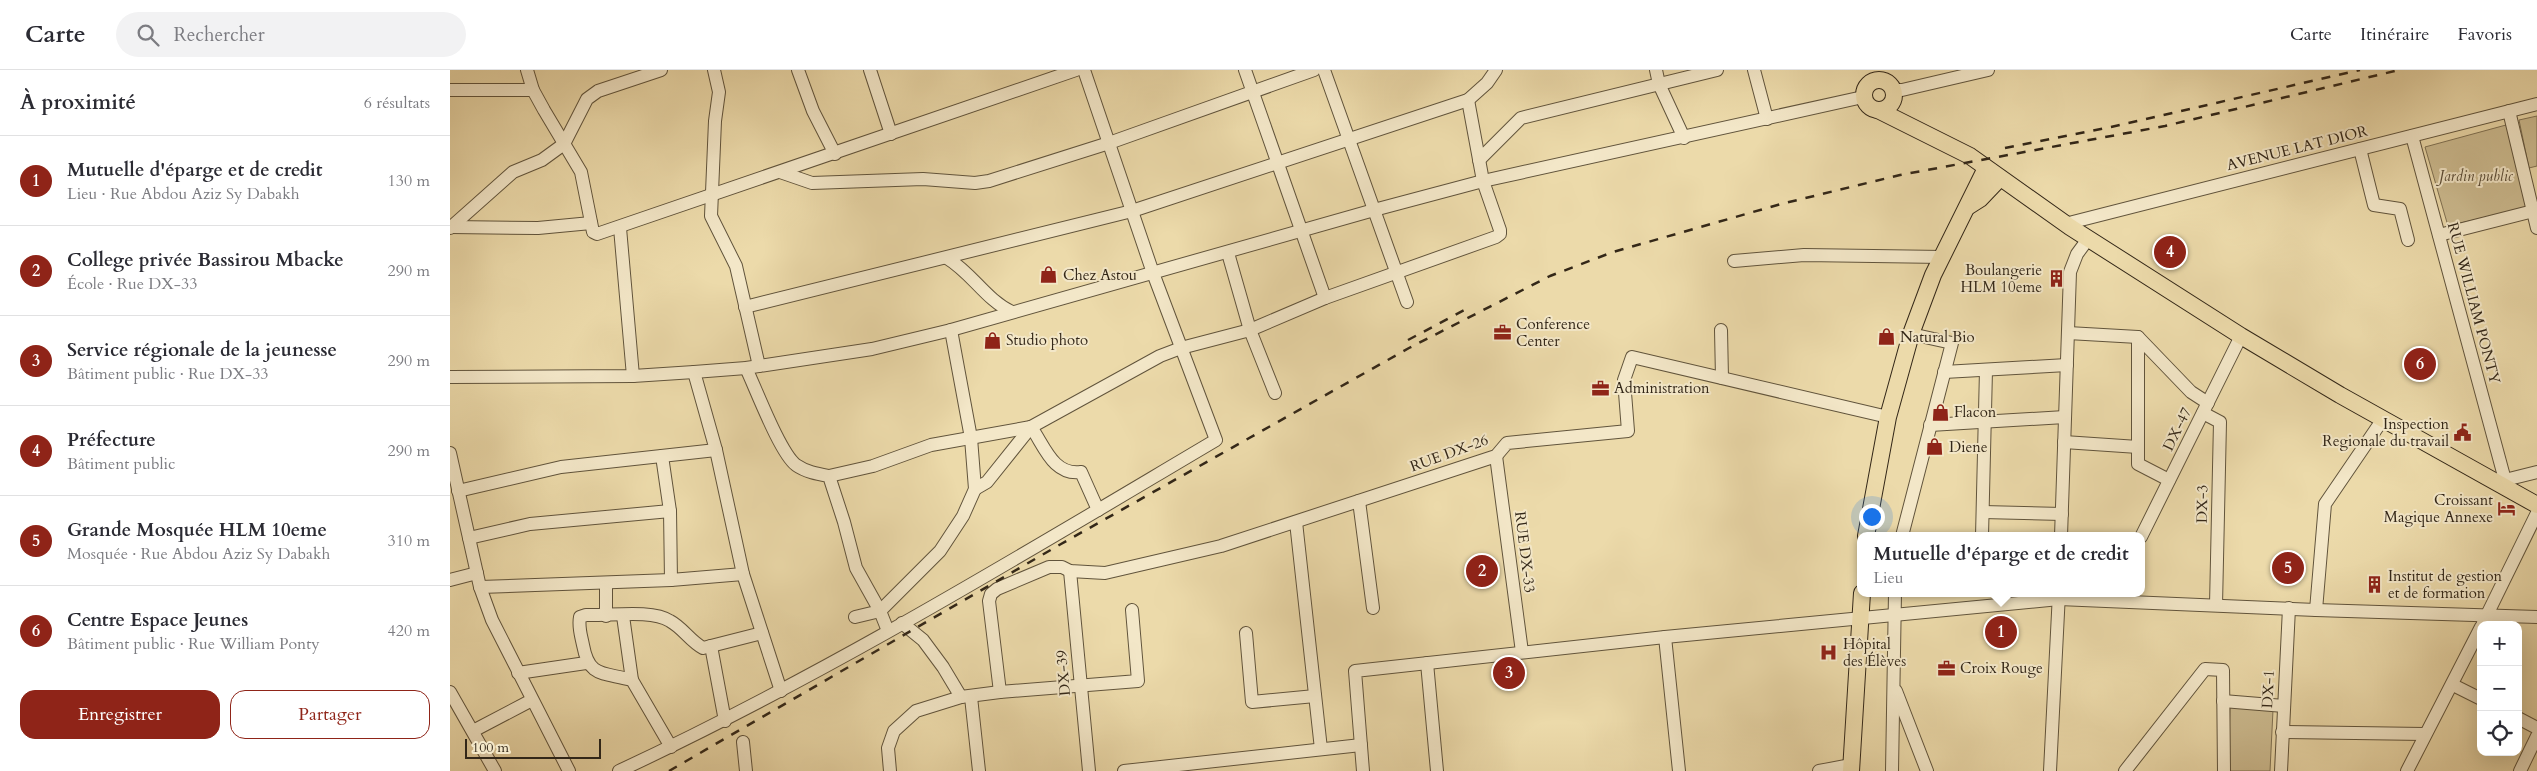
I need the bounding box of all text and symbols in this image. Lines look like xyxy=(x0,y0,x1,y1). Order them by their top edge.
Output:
search box xyxy=(116,12,466,57)
text: Carte xyxy=(25,18,86,51)
icon: search xyxy=(134,21,162,49)
text: Rechercher xyxy=(174,22,265,48)
text: Carte xyxy=(2290,22,2332,47)
text: Itinéraire xyxy=(2360,22,2429,47)
text: Favoris xyxy=(2457,22,2512,47)
text: À proximité xyxy=(20,88,136,117)
text: 6 résultats xyxy=(364,92,430,114)
street label: AVENUE LAT DIOR xyxy=(2224,121,2370,175)
text: Mutuelle d'éparge et de credit xyxy=(67,157,323,183)
park label: Jardin public xyxy=(2435,166,2513,186)
text: 1 xyxy=(32,170,40,192)
text: 130 m xyxy=(388,170,430,192)
text: Lieu · Rue Abdou Aziz Sy Dabakh xyxy=(67,183,300,205)
street label: RUE WILLIAM PONTY xyxy=(2443,220,2505,387)
pin: 4 xyxy=(2154,233,2186,271)
text: College privée Bassirou Mbacke xyxy=(67,247,344,273)
text: 2 xyxy=(32,260,40,282)
text: 290 m xyxy=(388,260,430,282)
place label: Boulangerie HLM 10eme xyxy=(1961,260,2042,297)
shop icon: Chez Astou xyxy=(1039,265,1059,285)
place label: Chez Astou xyxy=(1063,265,1137,285)
building icon: Boulangerie HLM 10eme xyxy=(2046,269,2066,289)
text: École · Rue DX-33 xyxy=(67,273,197,295)
place label: Conference Center xyxy=(1516,314,1590,351)
office icon: Conference Center xyxy=(1492,323,1512,343)
shop icon: Natural Bio xyxy=(1876,327,1896,347)
place label: Natural Bio xyxy=(1900,327,1975,347)
shop icon: Studio photo xyxy=(982,330,1002,350)
place label: Studio photo xyxy=(1006,330,1088,350)
text: Service régionale de la jeunesse xyxy=(67,337,337,363)
pin: 6 xyxy=(2404,345,2436,383)
text: 3 xyxy=(32,350,40,372)
text: 290 m xyxy=(388,350,430,372)
text: Bâtiment public · Rue DX-33 xyxy=(67,363,269,385)
office icon: Administration xyxy=(1590,378,1610,398)
place label: Administration xyxy=(1614,378,1710,398)
shop icon: Flacon xyxy=(1930,402,1950,422)
place label: Flacon xyxy=(1954,402,1997,422)
street label: DX-47 xyxy=(2158,404,2196,454)
place label: Inspection Regionale du travail xyxy=(2322,414,2449,451)
public building icon: Inspection Regionale du travail xyxy=(2453,423,2473,443)
text: Préfecture xyxy=(67,427,156,453)
street label: RUE DX-26 xyxy=(1407,429,1491,476)
shop icon: Diene xyxy=(1925,437,1945,457)
place label: Diene xyxy=(1949,437,1988,457)
text: 4 xyxy=(32,440,40,462)
text: 290 m xyxy=(388,440,430,462)
text: Bâtiment public xyxy=(67,453,175,475)
street label: DX-3 xyxy=(2192,485,2212,523)
place label: Croissant Magique Annexe xyxy=(2384,490,2493,527)
hotel icon: Croissant Magique Annexe xyxy=(2497,499,2517,519)
your location xyxy=(1859,504,1885,530)
street label: RUE DX-33 xyxy=(1510,510,1540,594)
text: Grande Mosquée HLM 10eme xyxy=(67,517,327,543)
text: 5 xyxy=(32,530,40,552)
text: 310 m xyxy=(388,530,430,552)
popup xyxy=(1857,532,2145,597)
text: Mutuelle d'éparge et de credit xyxy=(1873,541,2129,567)
text: Mosquée · Rue Abdou Aziz Sy Dabakh xyxy=(67,543,330,565)
pin: 5 xyxy=(2272,549,2304,587)
pin: 2 xyxy=(1466,552,1498,590)
place label: Institut de gestion et de formation xyxy=(2388,566,2502,603)
text: Lieu xyxy=(1873,567,1903,589)
building icon: Institut de gestion et de formation xyxy=(2364,575,2384,595)
text: Centre Espace Jeunes xyxy=(67,607,248,633)
pin: 1 xyxy=(1985,613,2017,651)
text: 6 xyxy=(32,620,40,642)
text: 420 m xyxy=(388,620,430,642)
map controls xyxy=(2477,621,2522,756)
button: + xyxy=(2477,621,2522,666)
text: Bâtiment public · Rue William Ponty xyxy=(67,633,320,655)
place label: Hôpital des Élèves xyxy=(1843,634,1906,671)
hospital icon: Hôpital des Élèves xyxy=(1819,643,1839,663)
street label: DX-39 xyxy=(1051,649,1075,697)
pin: 3 xyxy=(1493,654,1525,692)
office icon: Croix Rouge xyxy=(1936,658,1956,678)
place label: Croix Rouge xyxy=(1960,658,2043,678)
button: − xyxy=(2477,666,2522,711)
street label: DX-1 xyxy=(2257,669,2279,709)
button: Enregistrer xyxy=(20,690,220,739)
button: Partager xyxy=(230,690,430,739)
button: locate xyxy=(2477,711,2522,756)
scale bar xyxy=(465,736,601,759)
text: 100 m xyxy=(472,738,509,757)

